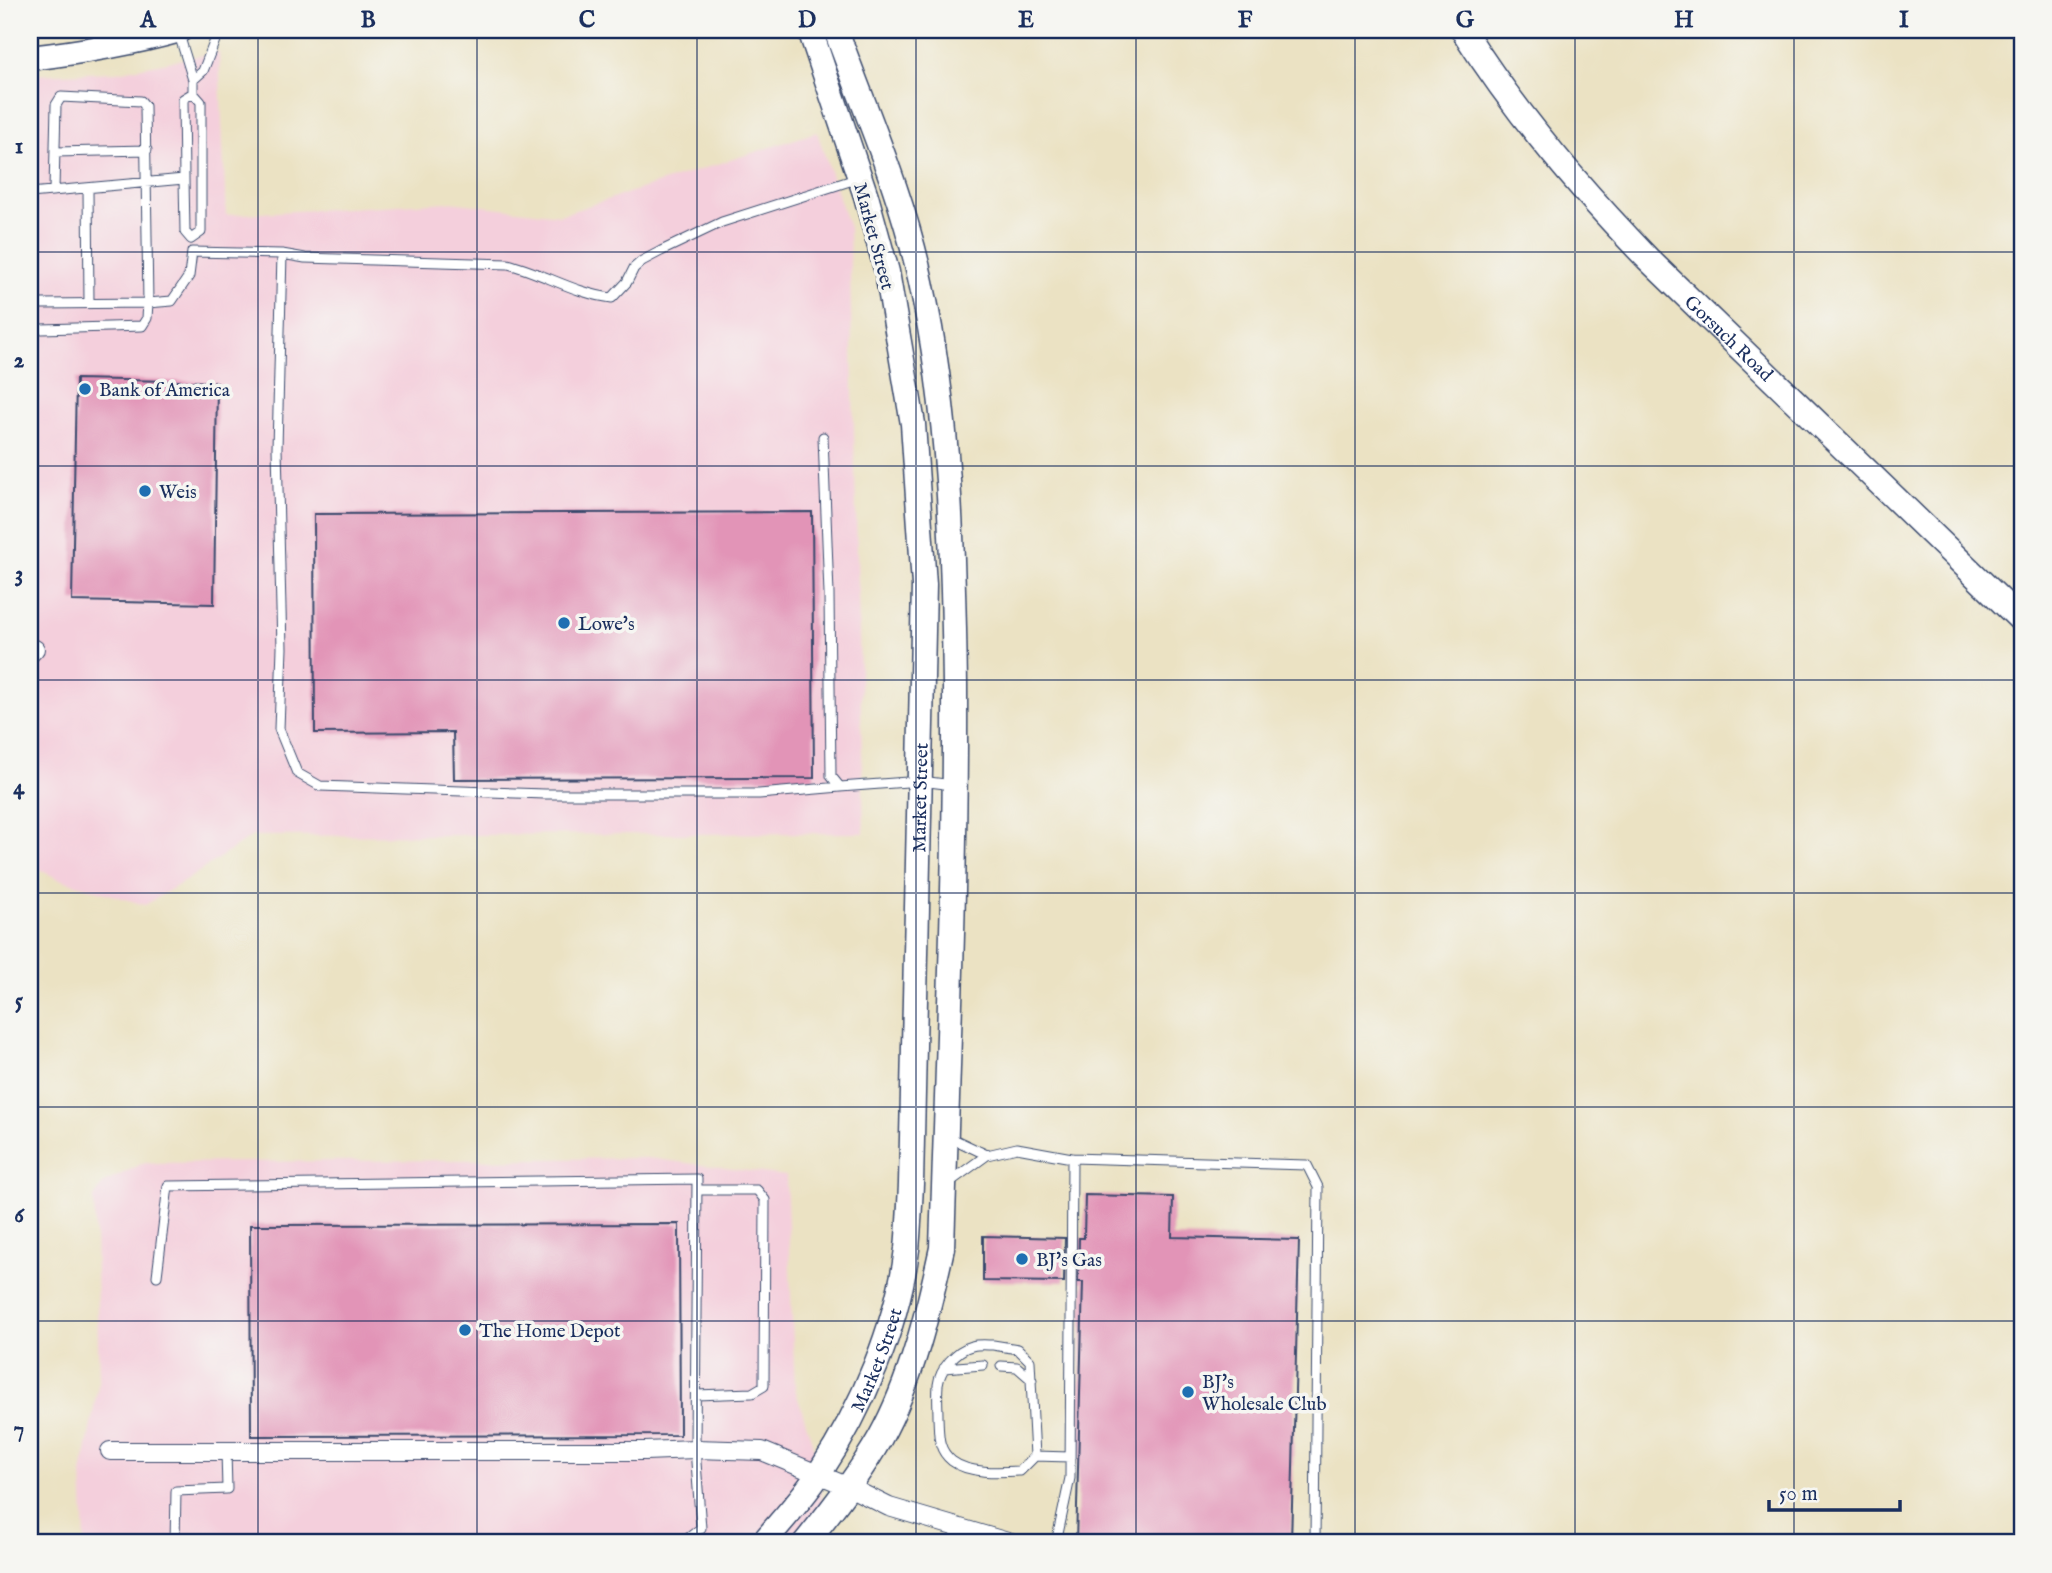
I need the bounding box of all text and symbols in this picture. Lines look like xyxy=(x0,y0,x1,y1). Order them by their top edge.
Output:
text: A xyxy=(139,6,157,35)
text: B xyxy=(360,6,376,35)
text: C xyxy=(579,6,596,35)
text: D xyxy=(798,6,816,35)
text: E xyxy=(1018,6,1034,35)
text: F xyxy=(1238,6,1253,35)
text: G xyxy=(1456,6,1475,35)
text: H xyxy=(1674,6,1694,35)
text: I xyxy=(1899,6,1909,35)
text: 1 xyxy=(15,132,23,161)
street label: Market Street xyxy=(847,180,899,293)
street label: Gorsuch Road xyxy=(1678,291,1778,388)
text: 2 xyxy=(14,346,25,375)
place label: Bank of America xyxy=(99,379,231,403)
marker: Bank of America xyxy=(77,381,93,397)
place label: Weis xyxy=(159,481,197,505)
marker: Weis xyxy=(137,483,153,499)
text: 3 xyxy=(15,560,23,589)
place label: Lowe's xyxy=(578,613,635,637)
marker: Lowe's xyxy=(556,615,572,631)
street label: Market Street xyxy=(908,742,935,853)
text: 4 xyxy=(13,773,25,802)
text: 5 xyxy=(15,987,24,1016)
text: 6 xyxy=(14,1201,25,1230)
place label: BJ's Gas xyxy=(1036,1249,1102,1273)
marker: BJ's Gas xyxy=(1014,1251,1030,1267)
street label: Market Street xyxy=(846,1305,909,1417)
place label: The Home Depot xyxy=(479,1320,621,1344)
marker: The Home Depot xyxy=(457,1322,473,1338)
place label: BJ's Wholesale Club xyxy=(1202,1371,1327,1417)
marker: BJ's Wholesale Club xyxy=(1180,1384,1196,1400)
text: 7 xyxy=(14,1415,24,1444)
scale bar xyxy=(1769,1468,1900,1512)
text: 50 m xyxy=(1779,1481,1818,1508)

